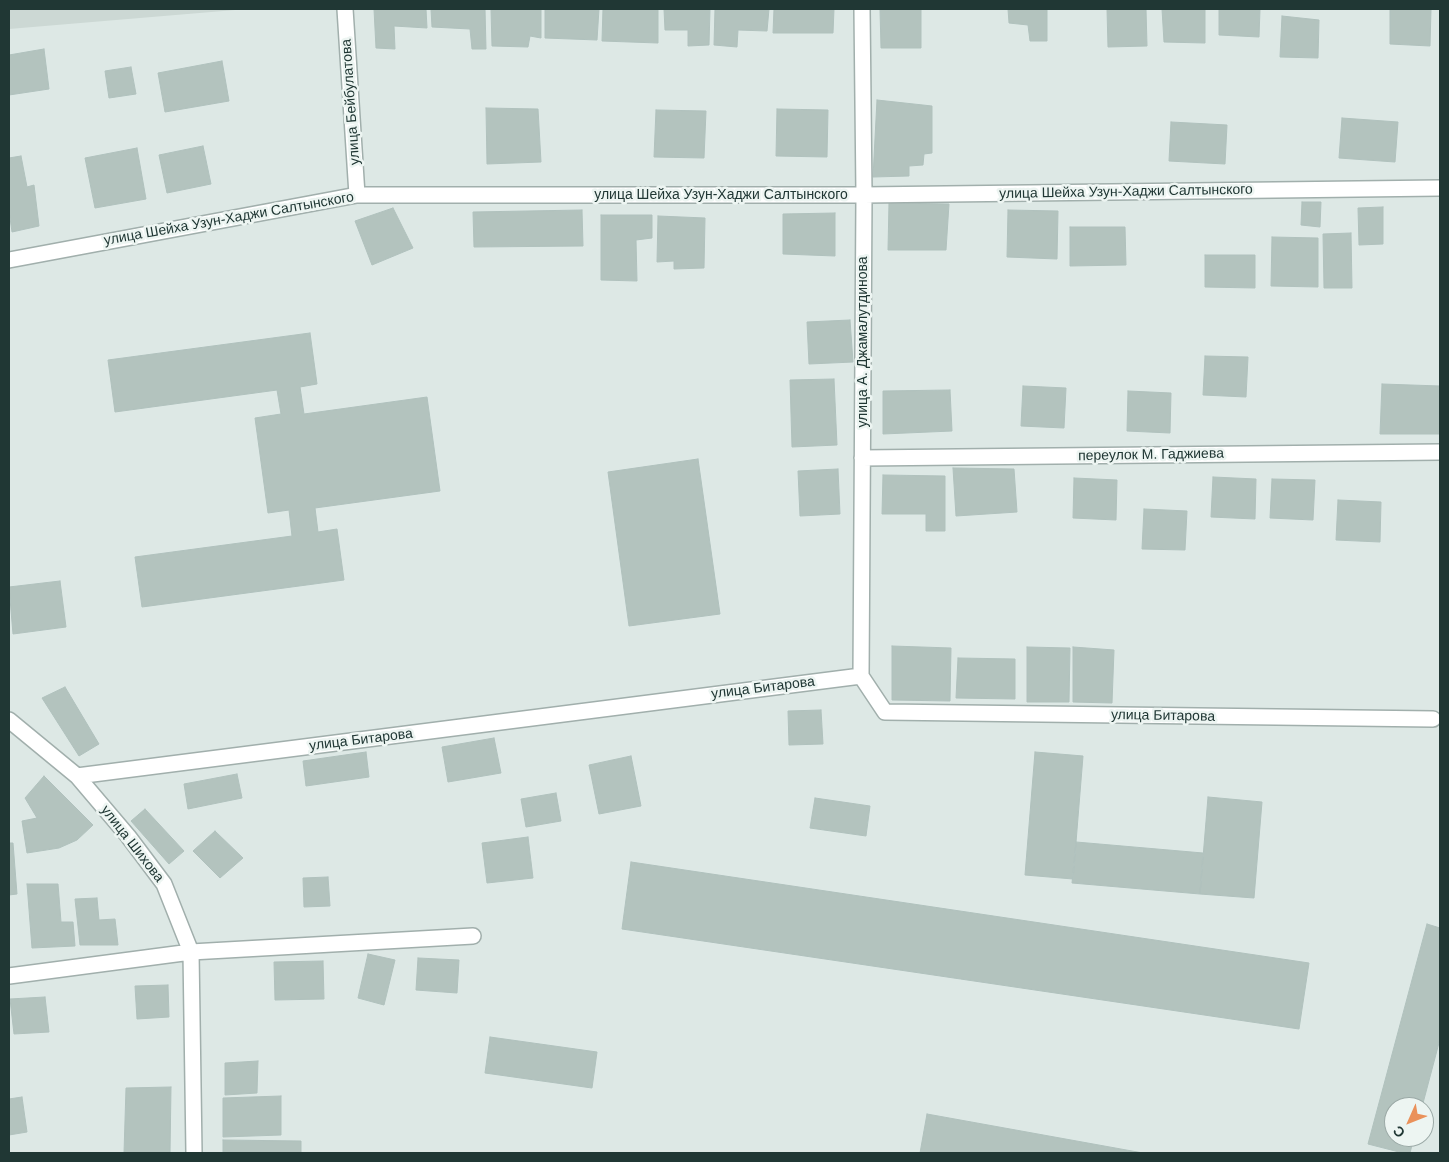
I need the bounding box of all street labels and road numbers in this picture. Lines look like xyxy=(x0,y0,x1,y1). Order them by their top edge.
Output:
street label: улица Бейбулатова xyxy=(338,38,364,166)
street label: улица Шейха Узун-Хаджи Салтынского xyxy=(999,181,1253,203)
street label: улица Шейха Узун-Хаджи Салтынского xyxy=(594,187,848,203)
street label: улица Шейха Узун-Хаджи Салтынского xyxy=(103,189,355,249)
street label: улица А. Джамалутдинова xyxy=(855,256,871,428)
street label: переулок М. Гаджиева xyxy=(1078,445,1224,465)
street label: улица Битарова xyxy=(710,673,816,703)
street label: улица Битарова xyxy=(1111,707,1215,725)
street label: улица Битарова xyxy=(308,725,414,755)
street label: улица Шихова xyxy=(97,802,167,886)

